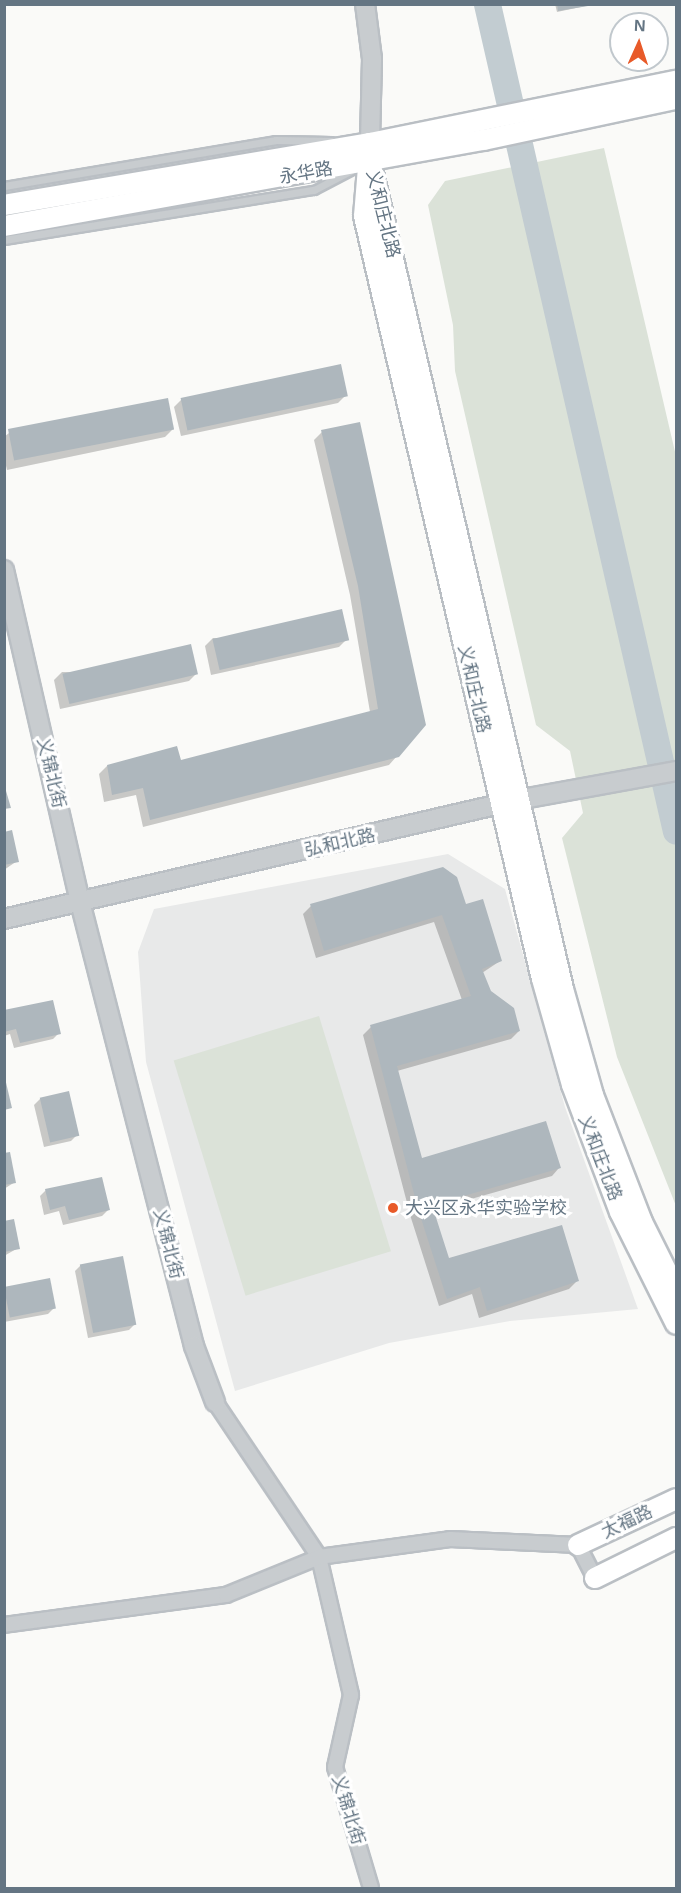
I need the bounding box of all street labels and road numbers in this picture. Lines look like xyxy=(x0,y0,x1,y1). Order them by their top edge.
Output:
street label: 永华路 xyxy=(278,158,334,188)
street label: 义和庄北路 xyxy=(362,168,404,260)
street label: 义和庄北路 xyxy=(453,643,495,735)
street label: 义锦北街 xyxy=(32,735,70,811)
street label: 弘和北路 xyxy=(302,824,378,862)
street label: 义和庄北路 xyxy=(574,1112,626,1204)
street label: 义锦北街 xyxy=(149,1206,187,1282)
street label: 太福路 xyxy=(598,1501,656,1543)
street label: 义锦北街 xyxy=(327,1772,369,1848)

